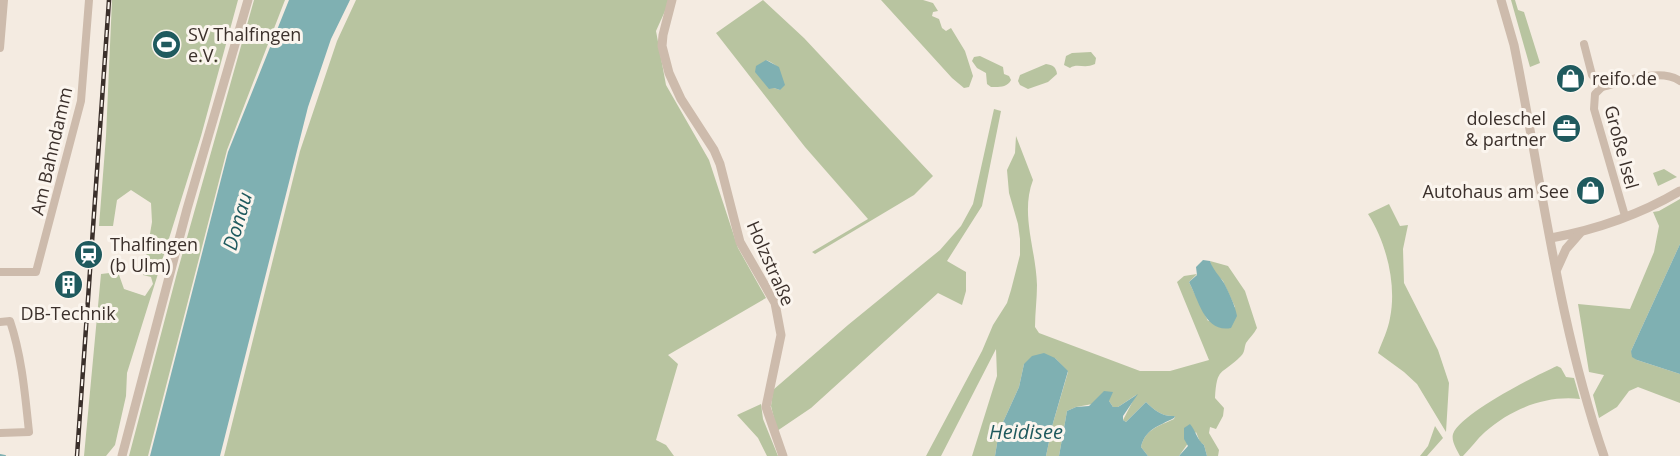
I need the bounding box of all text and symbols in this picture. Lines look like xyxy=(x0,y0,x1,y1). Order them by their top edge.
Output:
place label: SV Thalfingen e.V. xyxy=(188,22,301,67)
sports icon: SV Thalfingen e.V. xyxy=(151,28,183,60)
shop icon: reifo.de xyxy=(1555,62,1587,94)
place label: reifo.de xyxy=(1592,66,1657,90)
street label: Am Bahndamm xyxy=(25,85,77,217)
street label: Große Isel xyxy=(1599,103,1645,191)
place label: doleschel & partner xyxy=(1465,106,1547,151)
office icon: doleschel & partner xyxy=(1551,112,1583,144)
shop icon: Autohaus am See xyxy=(1574,175,1606,207)
place label: Autohaus am See xyxy=(1423,179,1569,203)
water label: Donau xyxy=(216,189,258,253)
street label: Holzstraße xyxy=(742,217,800,309)
place label: Thalfingen (b Ulm) xyxy=(110,232,198,277)
station icon: Thalfingen (b Ulm) xyxy=(73,238,105,270)
building icon: DB-Technik xyxy=(52,268,84,300)
place label: DB-Technik xyxy=(20,301,116,325)
water label: Heidisee xyxy=(989,418,1063,445)

